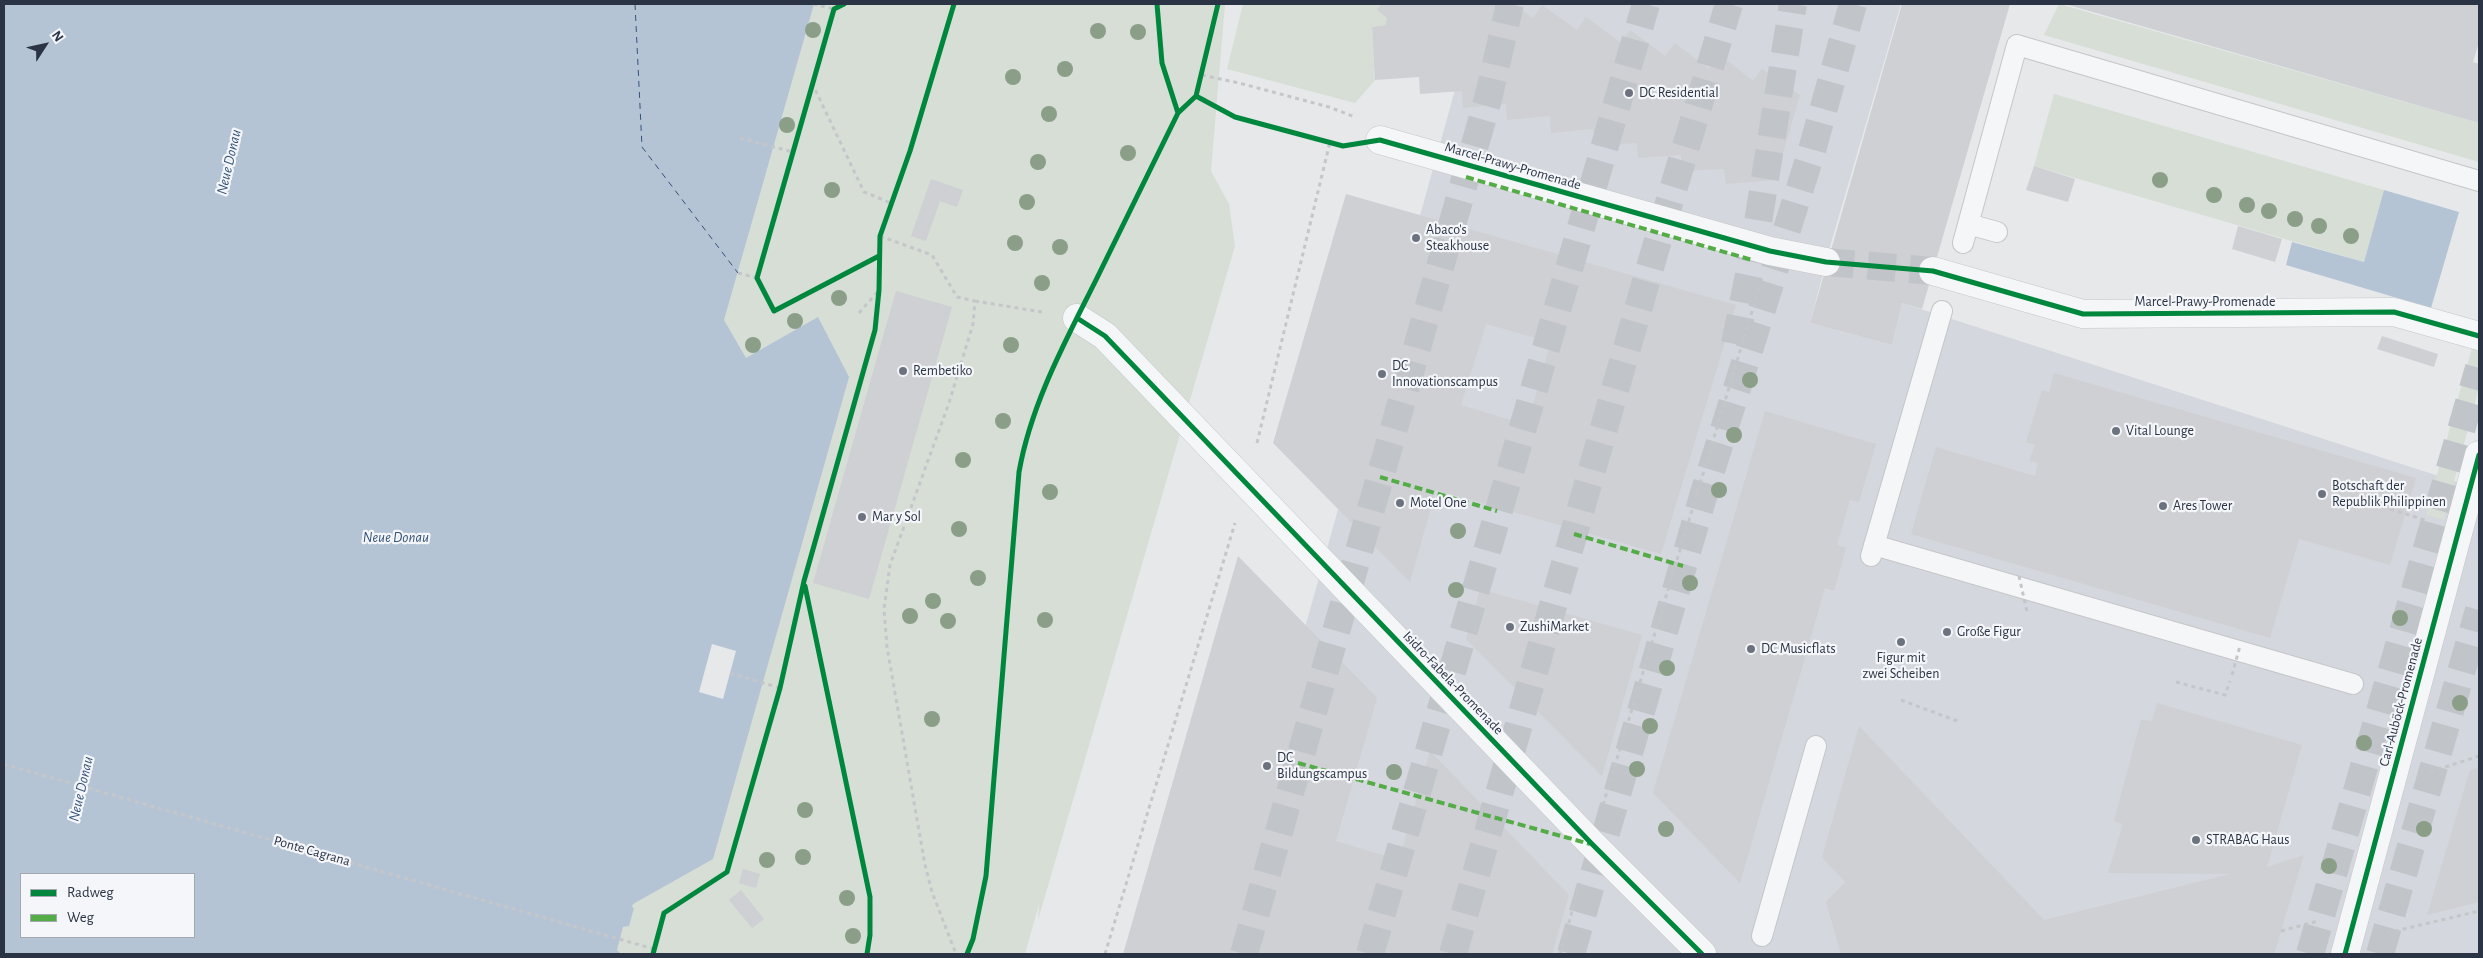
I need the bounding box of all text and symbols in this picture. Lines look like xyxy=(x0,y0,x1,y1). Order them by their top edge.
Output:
north arrow xyxy=(20,20,70,70)
text: N xyxy=(49,28,66,44)
place label: DC Residential xyxy=(1639,85,1719,101)
marker: DC Residential xyxy=(1623,87,1635,99)
water label: Neue Donau xyxy=(213,128,245,196)
street label: Marcel-Prawy-Promenade xyxy=(1443,139,1583,193)
place label: Abaco's Steakhouse xyxy=(1426,222,1489,254)
marker: Abaco's Steakhouse xyxy=(1410,232,1422,244)
street label: Marcel-Prawy-Promenade xyxy=(2135,294,2275,310)
place label: DC Innovationscampus xyxy=(1392,358,1498,391)
place label: Rembetiko xyxy=(913,363,972,379)
marker: Rembetiko xyxy=(897,365,909,377)
marker: DC Innovationscampus xyxy=(1376,368,1388,380)
place label: Vital Lounge xyxy=(2126,423,2194,439)
marker: Vital Lounge xyxy=(2110,425,2122,437)
place label: Botschaft der Republik Philippinen xyxy=(2332,478,2446,511)
marker: Botschaft der Republik Philippinen xyxy=(2316,488,2328,500)
place label: Motel One xyxy=(1410,495,1467,511)
marker: Motel One xyxy=(1394,497,1406,509)
place label: Ares Tower xyxy=(2173,498,2232,514)
marker: Ares Tower xyxy=(2157,500,2169,512)
place label: Mar y Sol xyxy=(872,509,921,525)
marker: Mar y Sol xyxy=(856,511,868,523)
water label: Neue Donau xyxy=(363,528,429,546)
place label: ZushiMarket xyxy=(1520,619,1589,635)
marker: ZushiMarket xyxy=(1504,621,1516,633)
place label: Große Figur xyxy=(1957,624,2021,640)
marker: Große Figur xyxy=(1941,626,1953,638)
street label: Isidro-Fabela-Promenade xyxy=(1399,628,1507,738)
marker: Figur mit zwei Scheiben xyxy=(1895,636,1907,648)
street label: Carl-Auböck-Promenade xyxy=(2376,636,2426,768)
place label: DC Musicflats xyxy=(1761,641,1836,657)
marker: DC Musicflats xyxy=(1745,643,1757,655)
place label: Figur mit zwei Scheiben xyxy=(1863,650,1939,682)
place label: DC Bildungscampus xyxy=(1277,750,1367,782)
water label: Neue Donau xyxy=(65,755,97,823)
marker: DC Bildungscampus xyxy=(1261,760,1273,772)
street label: Ponte Cagrana xyxy=(272,832,352,870)
place label: STRABAG Haus xyxy=(2206,832,2289,848)
marker: STRABAG Haus xyxy=(2190,834,2202,846)
legend xyxy=(20,873,195,938)
text: Radweg xyxy=(67,885,114,900)
text: Weg xyxy=(67,910,94,925)

